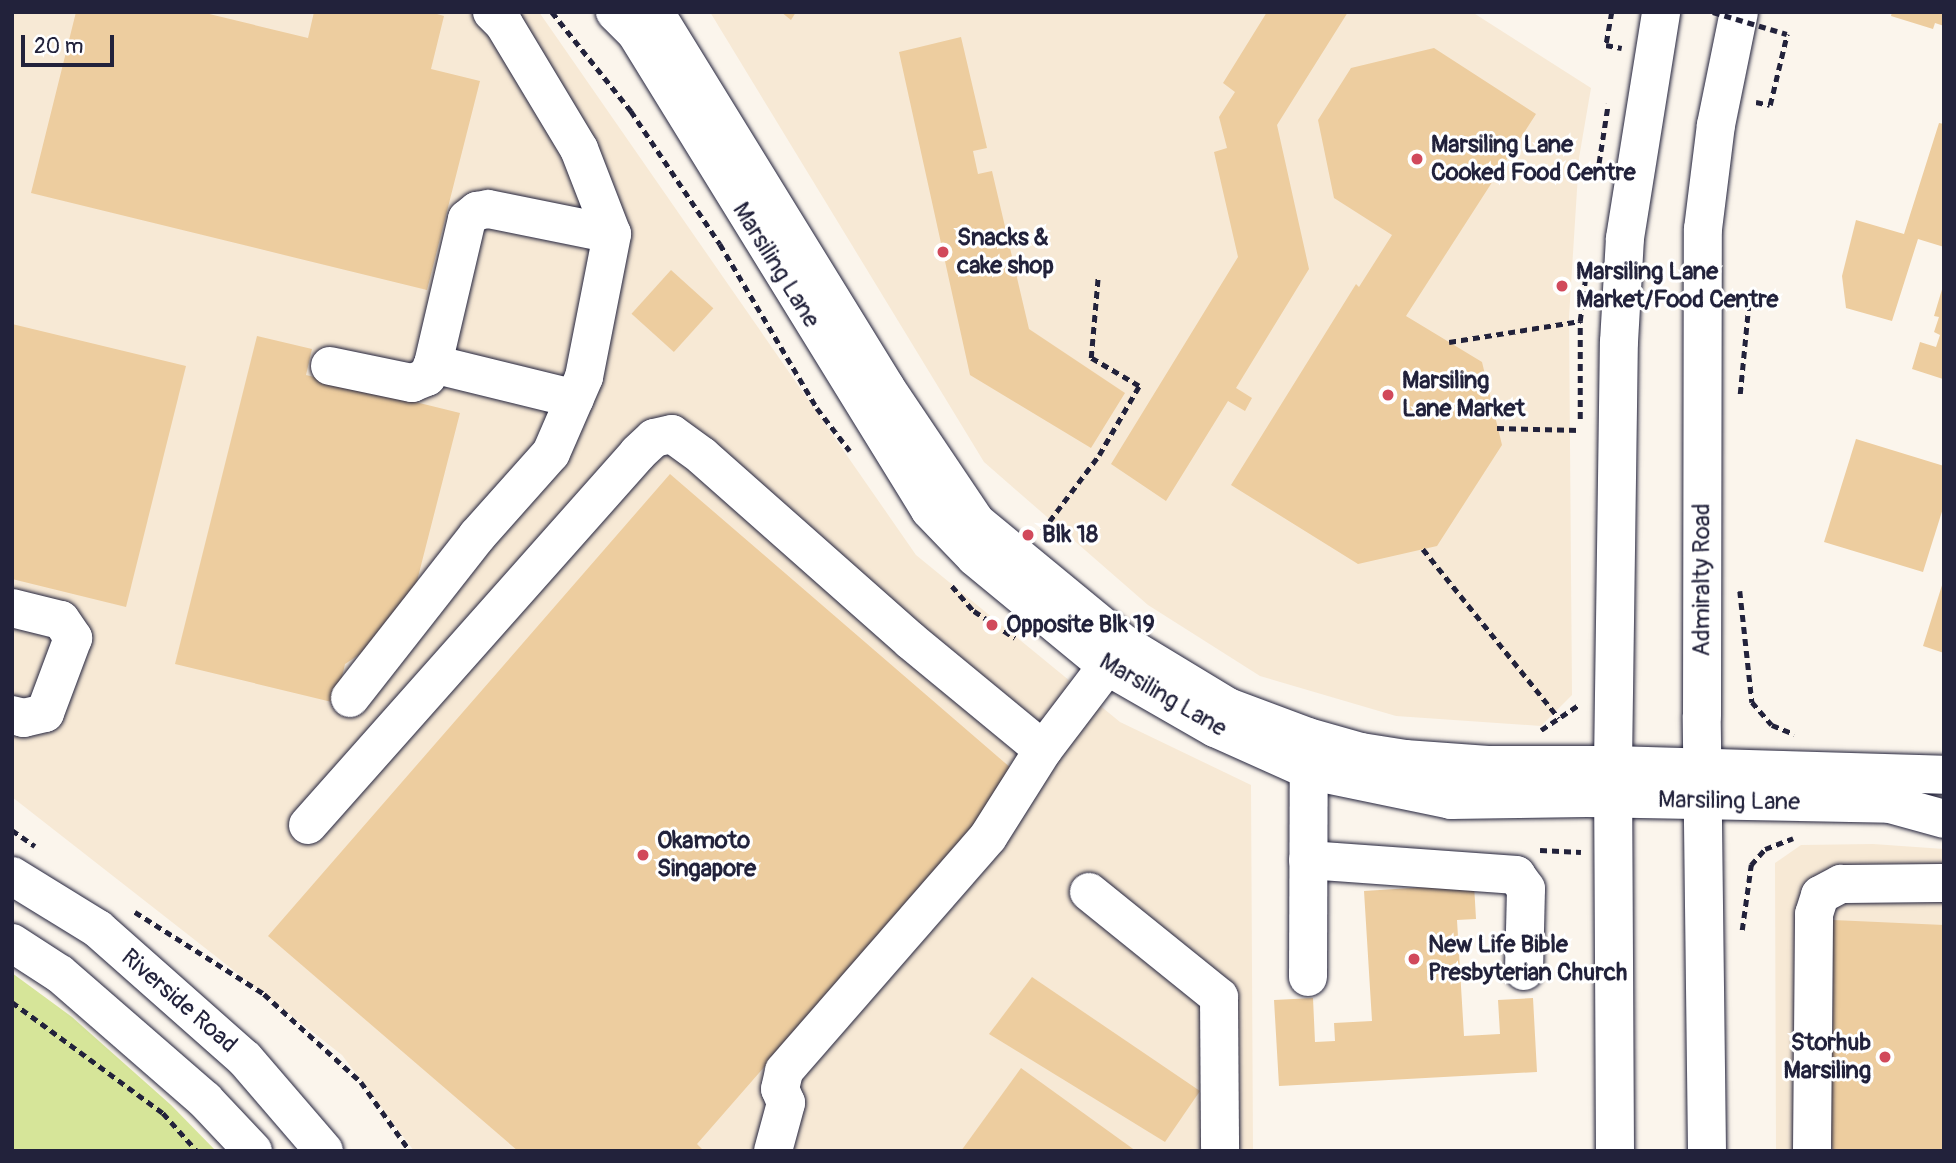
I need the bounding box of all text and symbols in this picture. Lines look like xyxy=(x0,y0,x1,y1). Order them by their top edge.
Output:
scale bar xyxy=(24,21,117,65)
text: 20 m xyxy=(34,33,83,60)
place label: Marsiling Lane Cooked Food Centre xyxy=(1431,131,1636,187)
marker: Marsiling Lane Cooked Food Centre xyxy=(1409,151,1425,167)
street label: Marsiling Lane xyxy=(726,197,826,333)
place label: Snacks & cake shop xyxy=(957,224,1054,280)
marker: Snacks & cake shop xyxy=(935,244,951,260)
place label: Marsiling Lane Market/Food Centre xyxy=(1576,258,1778,314)
marker: Marsiling Lane Market/Food Centre xyxy=(1554,278,1570,294)
place label: Marsiling Lane Market xyxy=(1402,367,1525,423)
marker: Marsiling Lane Market xyxy=(1380,387,1396,403)
street label: Admiralty Road xyxy=(1688,503,1716,657)
place label: Blk 18 xyxy=(1042,521,1098,549)
marker: Blk 18 xyxy=(1020,527,1036,543)
place label: Opposite Blk 19 xyxy=(1006,611,1155,639)
marker: Opposite Blk 19 xyxy=(984,617,1000,633)
street label: Marsiling Lane xyxy=(1094,647,1232,743)
street label: Marsiling Lane xyxy=(1658,785,1800,817)
place label: Okamoto Singapore xyxy=(657,827,756,883)
marker: Okamoto Singapore xyxy=(635,847,651,863)
place label: New Life Bible Presbyterian Church xyxy=(1428,931,1627,987)
street label: Riverside Road xyxy=(115,943,243,1059)
marker: New Life Bible Presbyterian Church xyxy=(1406,951,1422,967)
place label: Storhub Marsiling xyxy=(1784,1029,1871,1085)
marker: Storhub Marsiling xyxy=(1877,1049,1893,1065)

